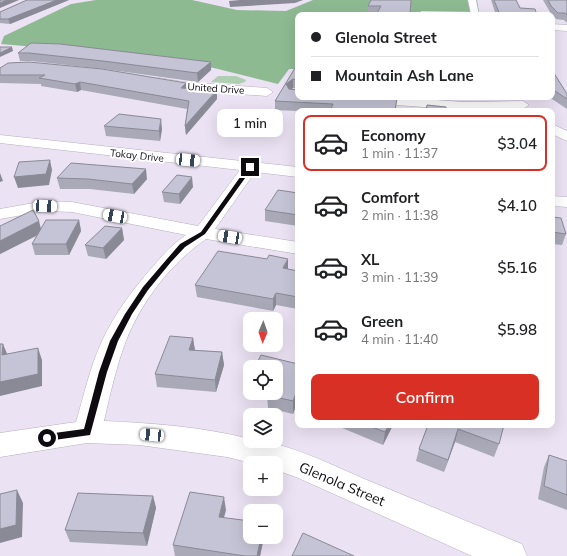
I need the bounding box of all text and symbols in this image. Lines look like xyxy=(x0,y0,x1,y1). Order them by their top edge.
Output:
text: Glenola Street xyxy=(335,28,437,47)
text: Mountain Ash Lane xyxy=(335,66,474,85)
street label: United Drive xyxy=(187,80,245,97)
callout: 1 min xyxy=(217,109,283,137)
text: 1 min xyxy=(233,115,267,131)
icon: car xyxy=(313,125,349,161)
text: Economy xyxy=(361,126,426,145)
text: $3.04 xyxy=(497,134,537,153)
text: 1 min · 11:37 xyxy=(361,145,438,161)
street label: Tokay Drive xyxy=(109,146,165,165)
car xyxy=(175,153,201,167)
route end xyxy=(241,158,259,176)
icon: car xyxy=(313,187,349,223)
text: Comfort xyxy=(361,188,419,207)
text: $4.10 xyxy=(497,196,537,215)
car xyxy=(33,199,57,213)
text: 2 min · 11:38 xyxy=(361,207,438,223)
car xyxy=(102,208,128,224)
car xyxy=(217,229,243,245)
icon: car xyxy=(313,249,349,285)
text: XL xyxy=(361,250,379,269)
text: $5.16 xyxy=(497,258,537,277)
text: 3 min · 11:39 xyxy=(361,269,438,285)
icon: car xyxy=(313,311,349,347)
north arrow xyxy=(243,312,283,352)
map controls xyxy=(243,312,283,544)
text: Green xyxy=(361,312,403,331)
text: $5.98 xyxy=(497,320,537,339)
text: 4 min · 11:40 xyxy=(361,331,438,347)
button: locate xyxy=(243,360,283,400)
button: Confirm xyxy=(311,374,539,420)
button: layers xyxy=(243,408,283,448)
car xyxy=(140,428,164,442)
route start xyxy=(38,429,56,447)
button: + xyxy=(243,456,283,496)
street label: Glenola Street xyxy=(296,458,388,510)
button: − xyxy=(243,504,283,544)

